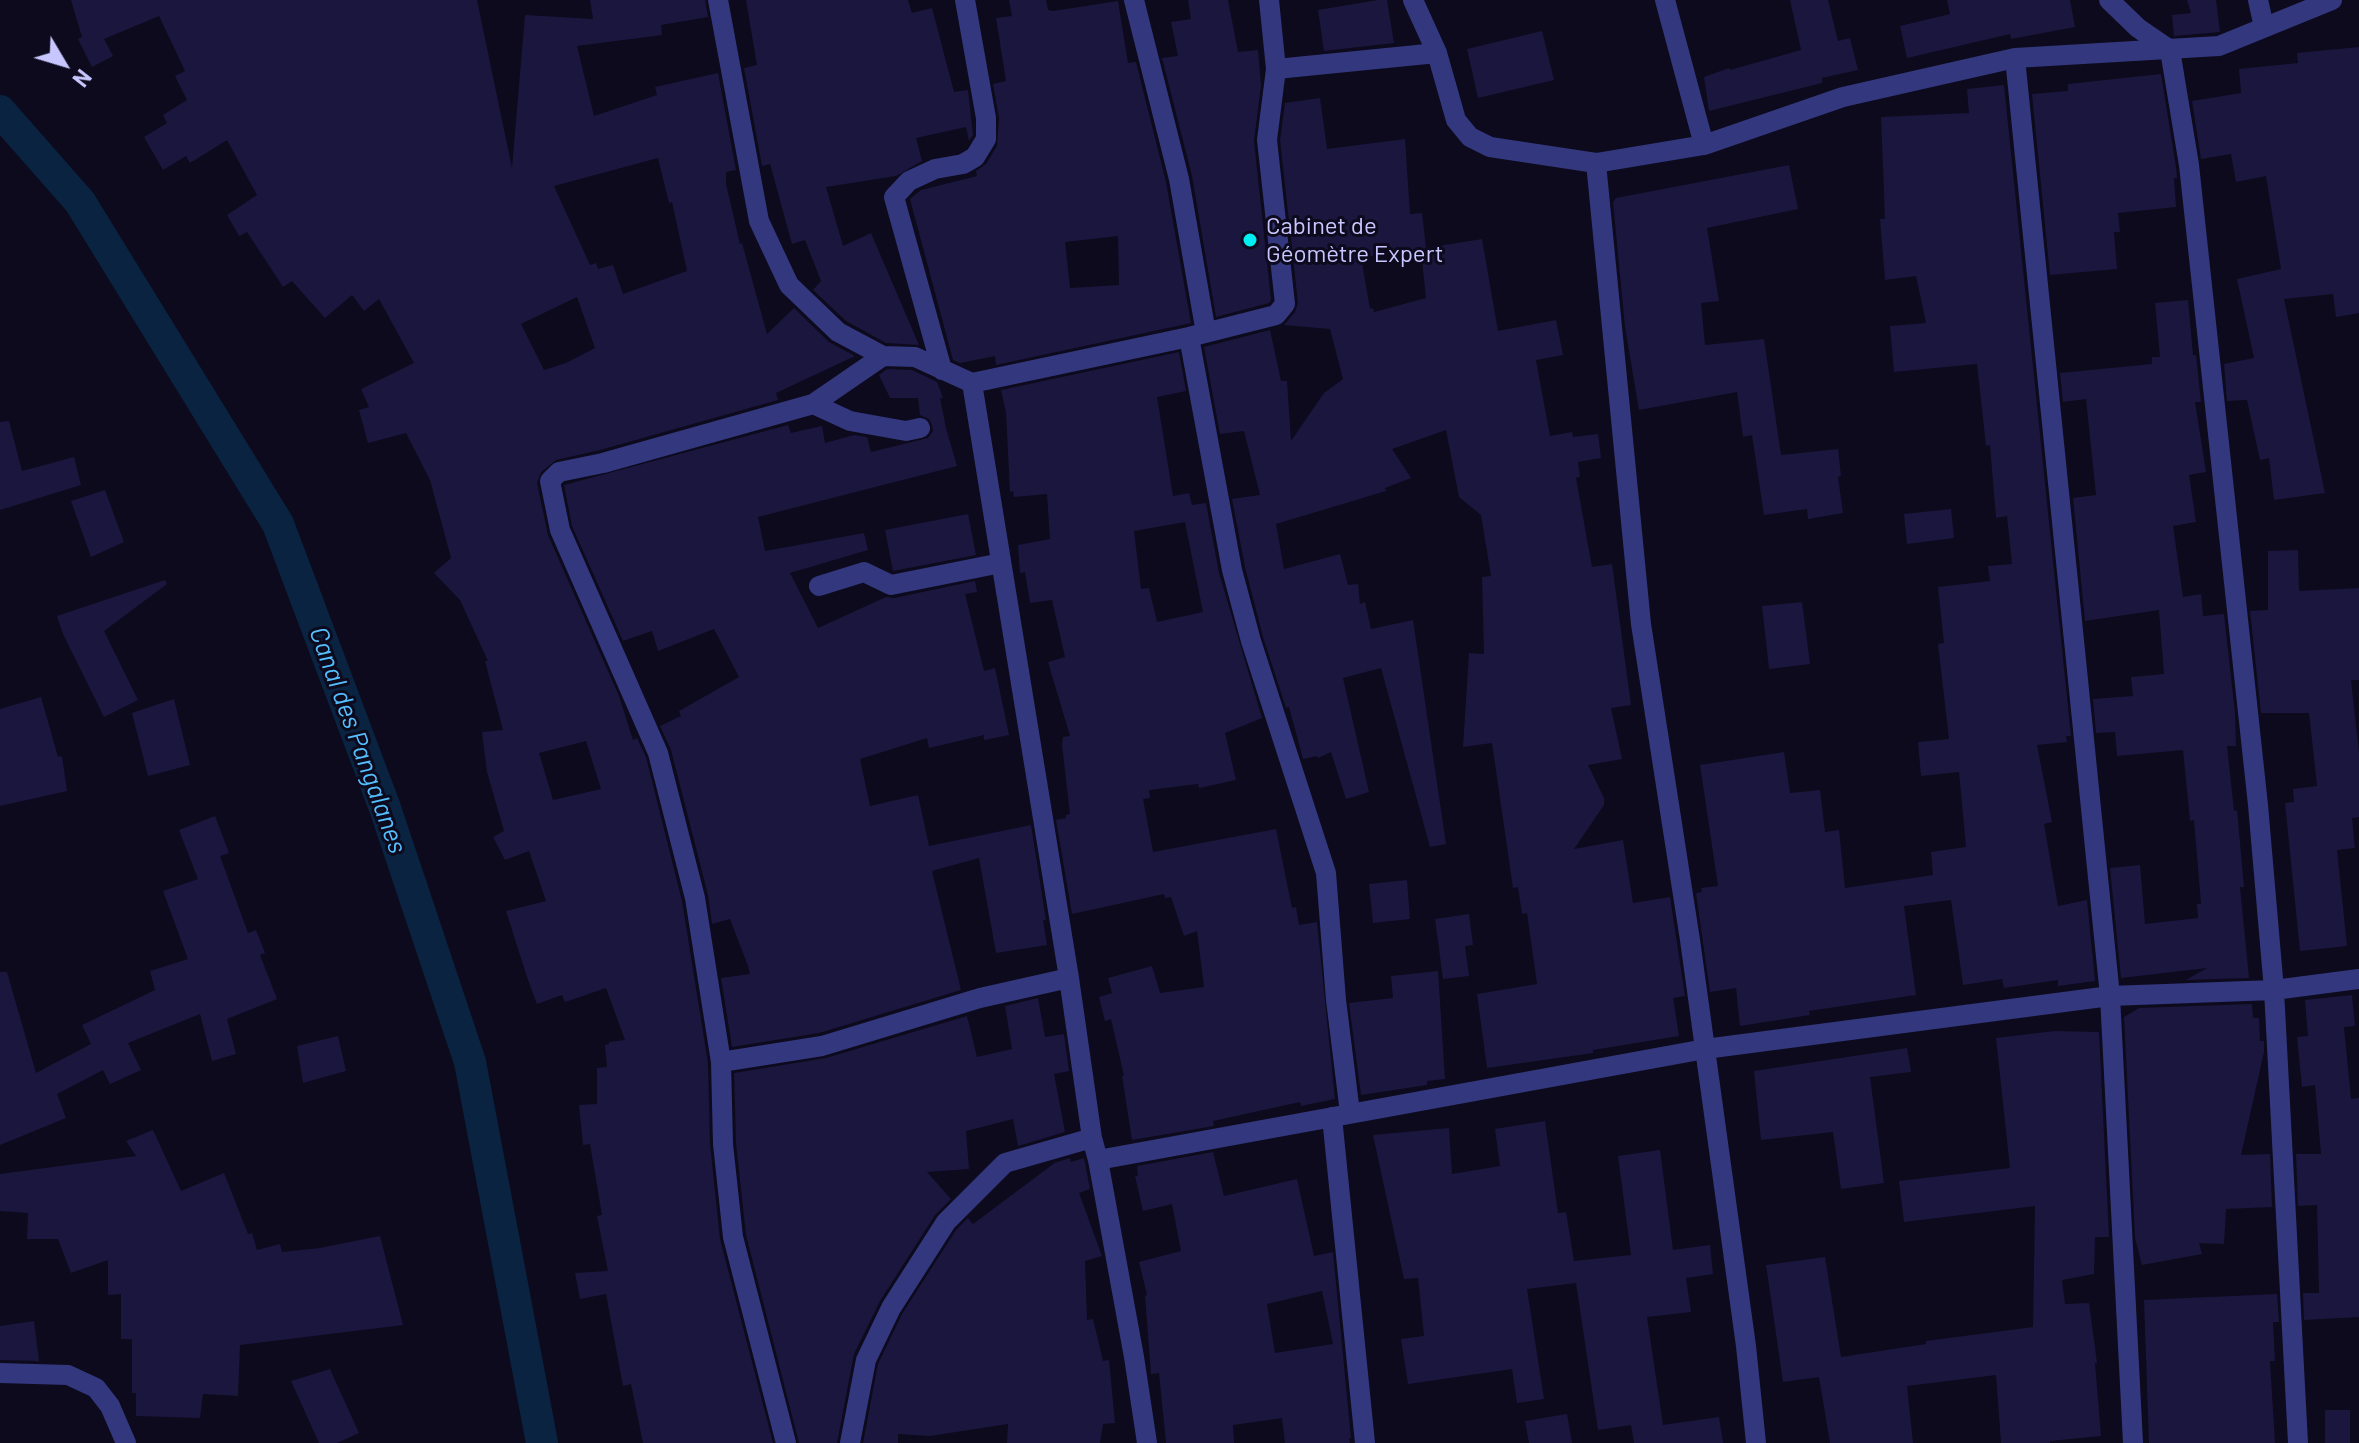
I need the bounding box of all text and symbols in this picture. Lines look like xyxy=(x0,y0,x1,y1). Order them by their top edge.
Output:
north arrow xyxy=(24,24,104,104)
text: N xyxy=(68,65,98,93)
place label: Cabinet de Géomètre Expert xyxy=(1266,212,1443,268)
marker: Cabinet de Géomètre Expert xyxy=(1241,231,1259,249)
water label: Canal des Pangalanes xyxy=(303,622,413,858)

